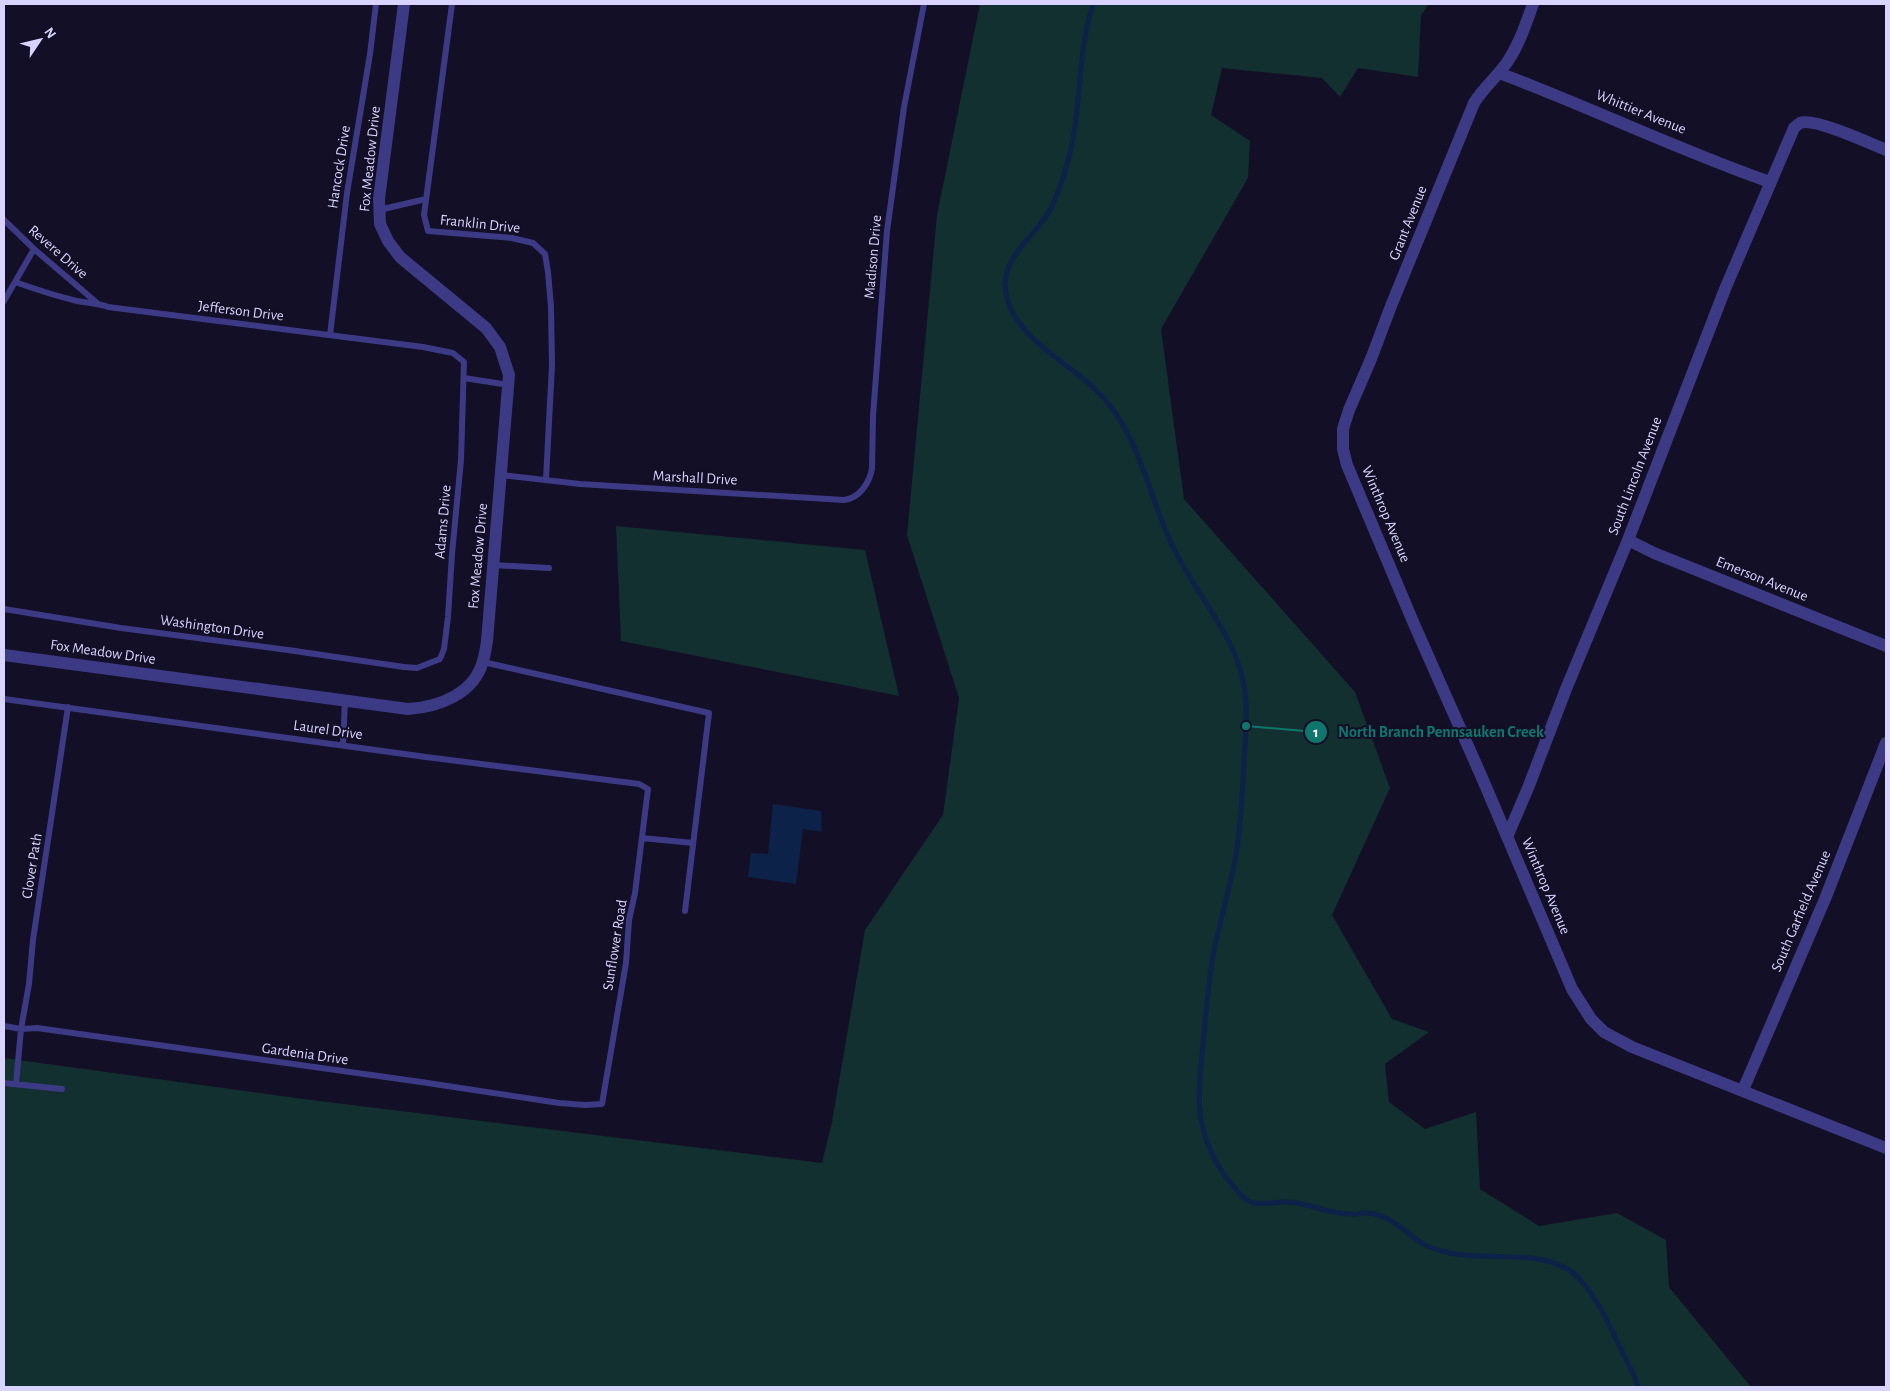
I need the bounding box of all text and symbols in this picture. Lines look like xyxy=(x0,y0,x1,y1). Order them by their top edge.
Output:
north arrow xyxy=(15,15,65,65)
text: N xyxy=(41,25,58,41)
street label: Whittier Avenue xyxy=(1594,87,1688,137)
street label: Fox Meadow Drive xyxy=(357,105,383,213)
street label: Hancock Drive xyxy=(325,124,353,210)
street label: Grant Avenue xyxy=(1386,184,1430,262)
street label: Franklin Drive xyxy=(439,212,521,236)
street label: Madison Drive xyxy=(862,214,884,300)
street label: Revere Drive xyxy=(25,222,91,282)
street label: Jefferson Drive xyxy=(197,298,285,324)
street label: South Lincoln Avenue xyxy=(1606,415,1664,537)
street label: Winthrop Avenue xyxy=(1359,464,1413,565)
street label: Marshall Drive xyxy=(652,468,738,488)
street label: Adams Drive xyxy=(432,484,454,560)
street label: Fox Meadow Drive xyxy=(466,502,490,610)
street label: Emerson Avenue xyxy=(1714,554,1810,604)
street label: Washington Drive xyxy=(159,612,265,642)
street label: Fox Meadow Drive xyxy=(49,637,157,667)
callout: North Branch Pennsauken Creek xyxy=(1303,716,1554,747)
street label: Laurel Drive xyxy=(292,718,364,742)
text: North Branch Pennsauken Creek xyxy=(1338,724,1544,740)
text: 1 xyxy=(1313,725,1319,740)
street label: Clover Path xyxy=(19,832,45,900)
street label: Winthrop Avenue xyxy=(1519,836,1573,937)
street label: South Garfield Avenue xyxy=(1769,848,1833,974)
street label: Sunflower Road xyxy=(600,898,630,992)
street label: Gardenia Drive xyxy=(261,1041,349,1068)

